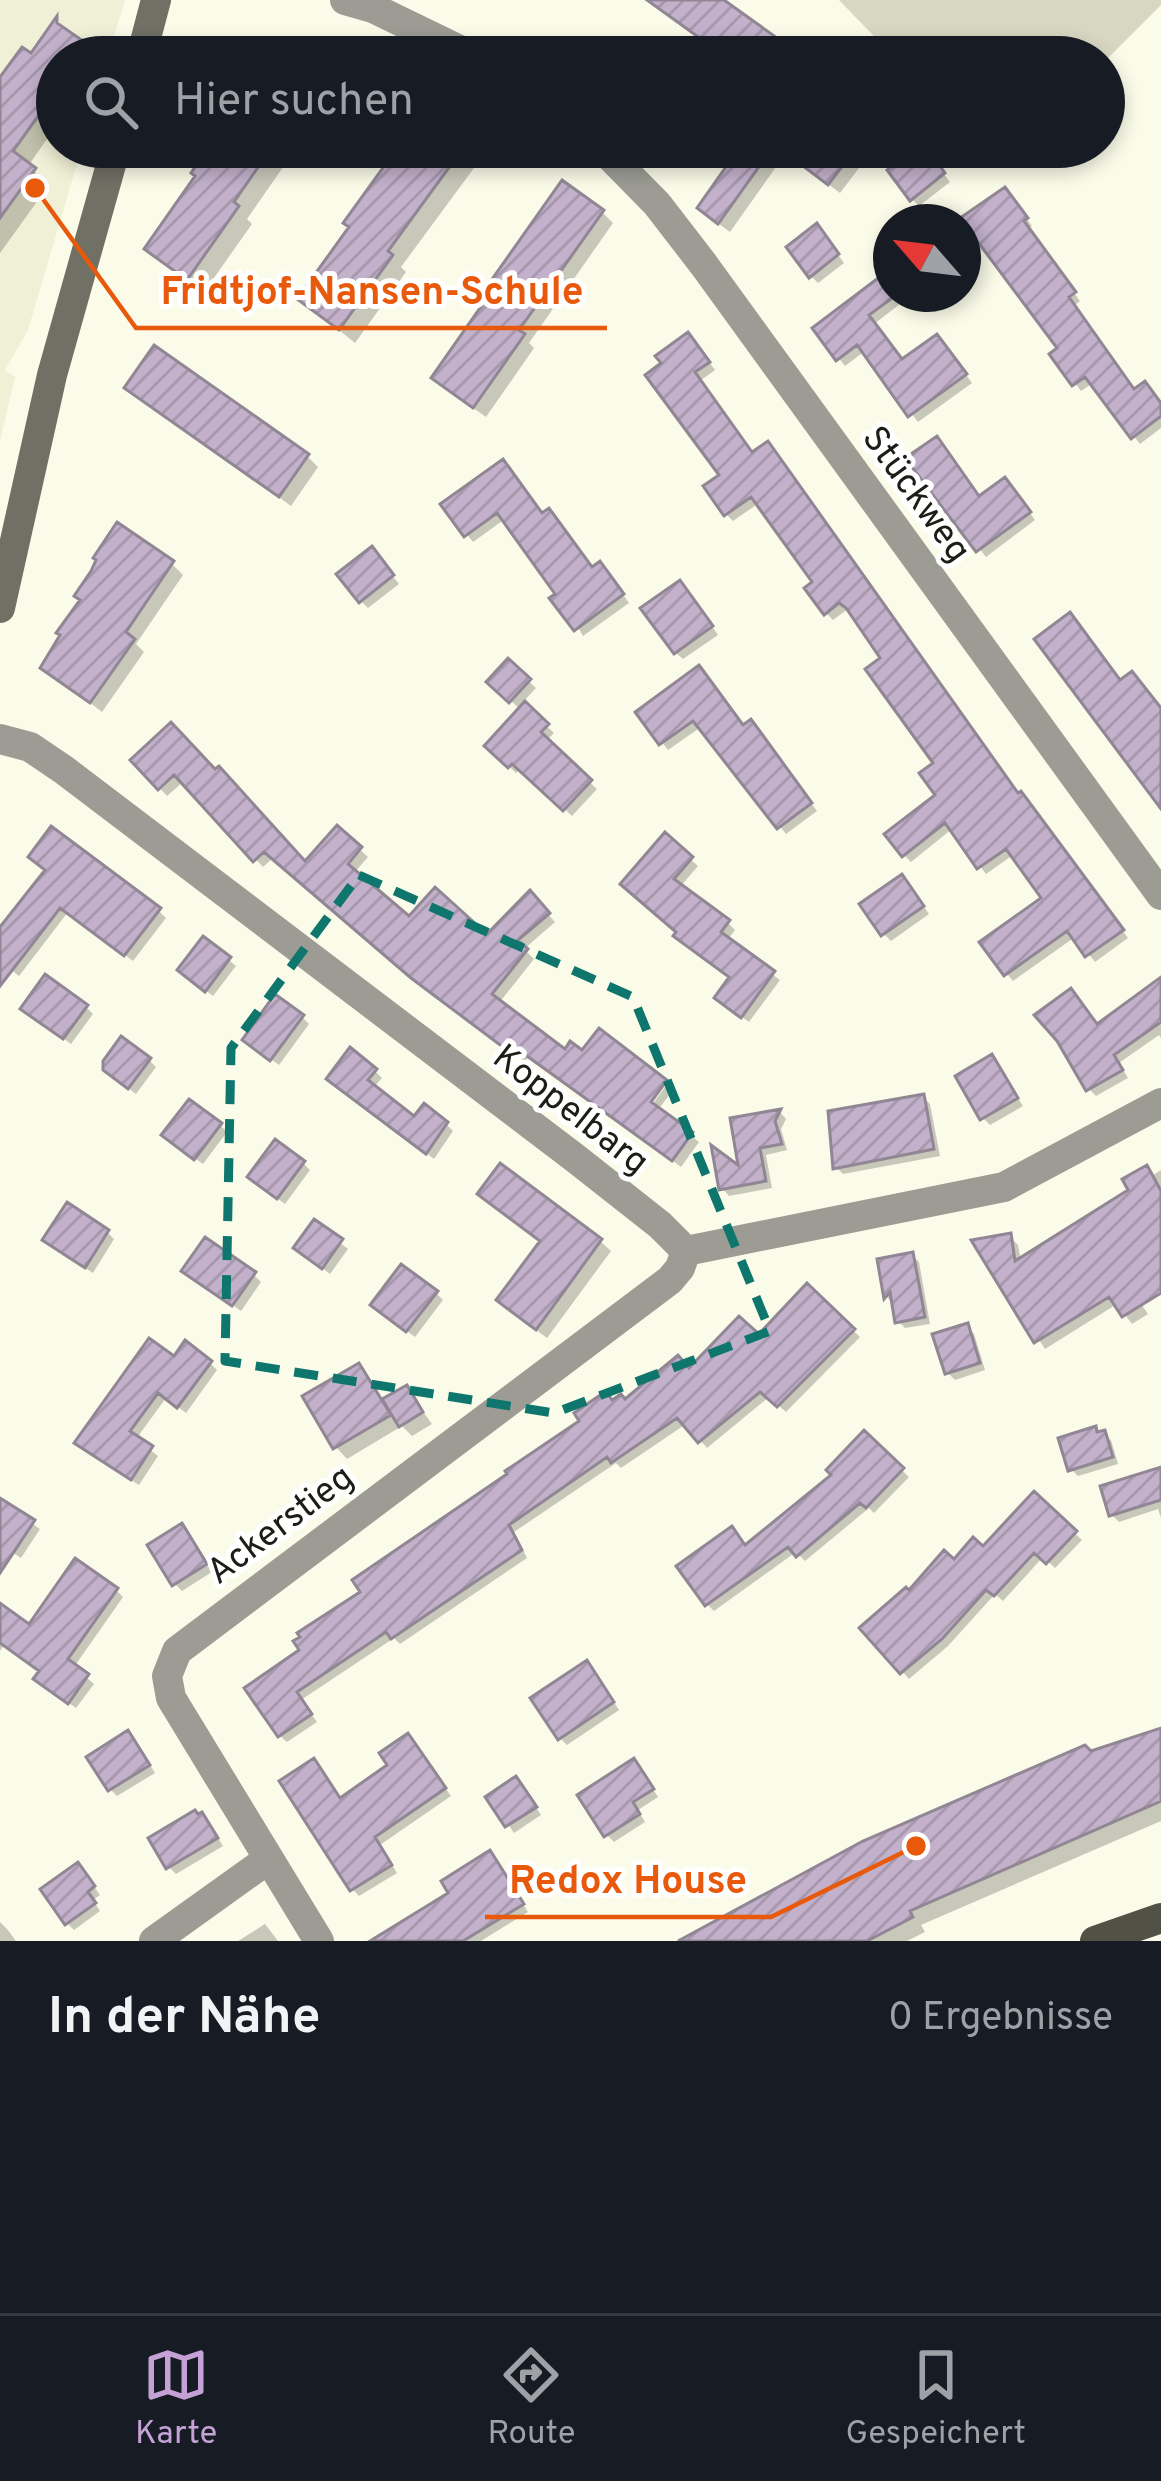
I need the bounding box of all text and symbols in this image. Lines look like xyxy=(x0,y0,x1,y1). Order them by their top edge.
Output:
search box xyxy=(36,36,1125,168)
icon: search xyxy=(78,69,144,135)
text: Hier suchen xyxy=(174,74,414,131)
north arrow xyxy=(873,204,981,312)
callout: Fridtjof-Nansen-Schule xyxy=(136,253,607,328)
text: Fridtjof-Nansen-Schule xyxy=(160,270,584,319)
street label: Stückweg xyxy=(850,418,980,573)
street label: Koppelbarg xyxy=(482,1036,657,1187)
street label: Ackerstieg xyxy=(199,1456,364,1596)
callout: Redox House xyxy=(485,1842,771,1917)
text: Redox House xyxy=(509,1859,747,1908)
text: In der Nähe xyxy=(48,1987,320,2052)
text: 0 Ergebnisse xyxy=(888,1995,1113,2044)
tab: Karte xyxy=(135,2342,217,2456)
tab: Route xyxy=(487,2342,575,2456)
tab: Gespeichert xyxy=(846,2342,1026,2456)

